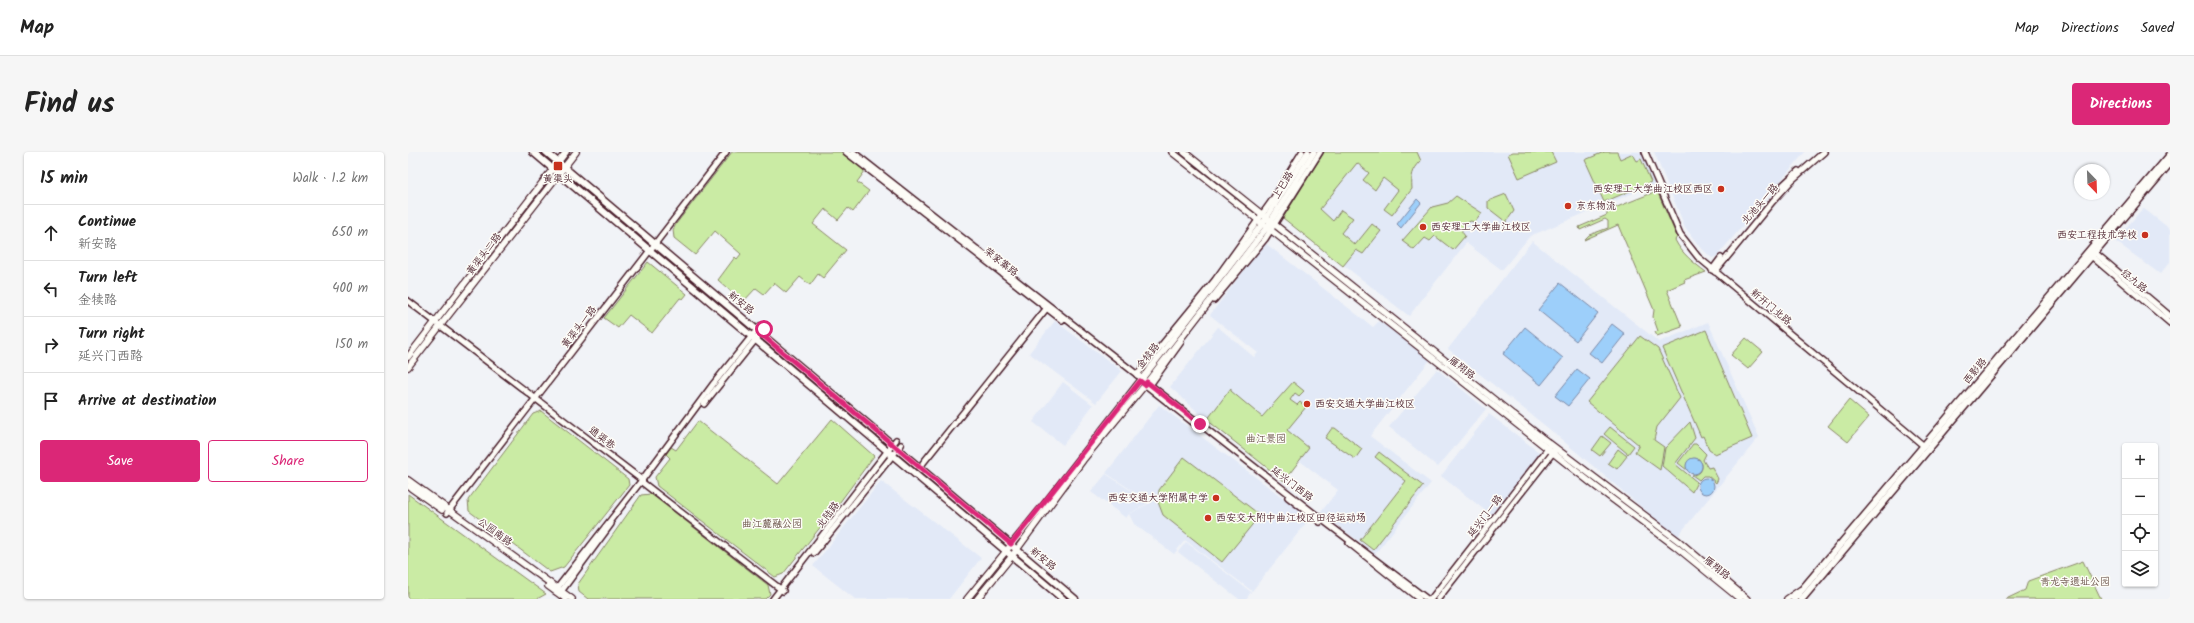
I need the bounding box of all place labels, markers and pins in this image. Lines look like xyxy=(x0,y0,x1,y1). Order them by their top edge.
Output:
marker: 黄渠头 xyxy=(552,160,564,172)
place label: 黄渠头 xyxy=(543,171,573,187)
place label: 西安理工大学曲江校区西区 xyxy=(1593,181,1713,197)
marker: 西安理工大学曲江校区西区 xyxy=(1716,184,1726,194)
place label: 京东物流 xyxy=(1576,198,1616,214)
marker: 京东物流 xyxy=(1563,201,1573,211)
place label: 西安理工大学曲江校区 xyxy=(1431,219,1531,235)
marker: 西安理工大学曲江校区 xyxy=(1418,222,1428,232)
place label: 西安工程技术学校 xyxy=(2057,227,2137,243)
marker: 西安工程技术学校 xyxy=(2140,230,2150,240)
place label: 西安交通大学曲江校区 xyxy=(1315,396,1415,412)
marker: 西安交通大学曲江校区 xyxy=(1302,399,1312,409)
place label: 西安交通大学附属中学 xyxy=(1108,490,1208,506)
marker: 西安交通大学附属中学 xyxy=(1211,493,1221,503)
place label: 西安交大附中曲江校区田径运动场 xyxy=(1216,510,1366,526)
marker: 西安交大附中曲江校区田径运动场 xyxy=(1203,513,1213,523)

